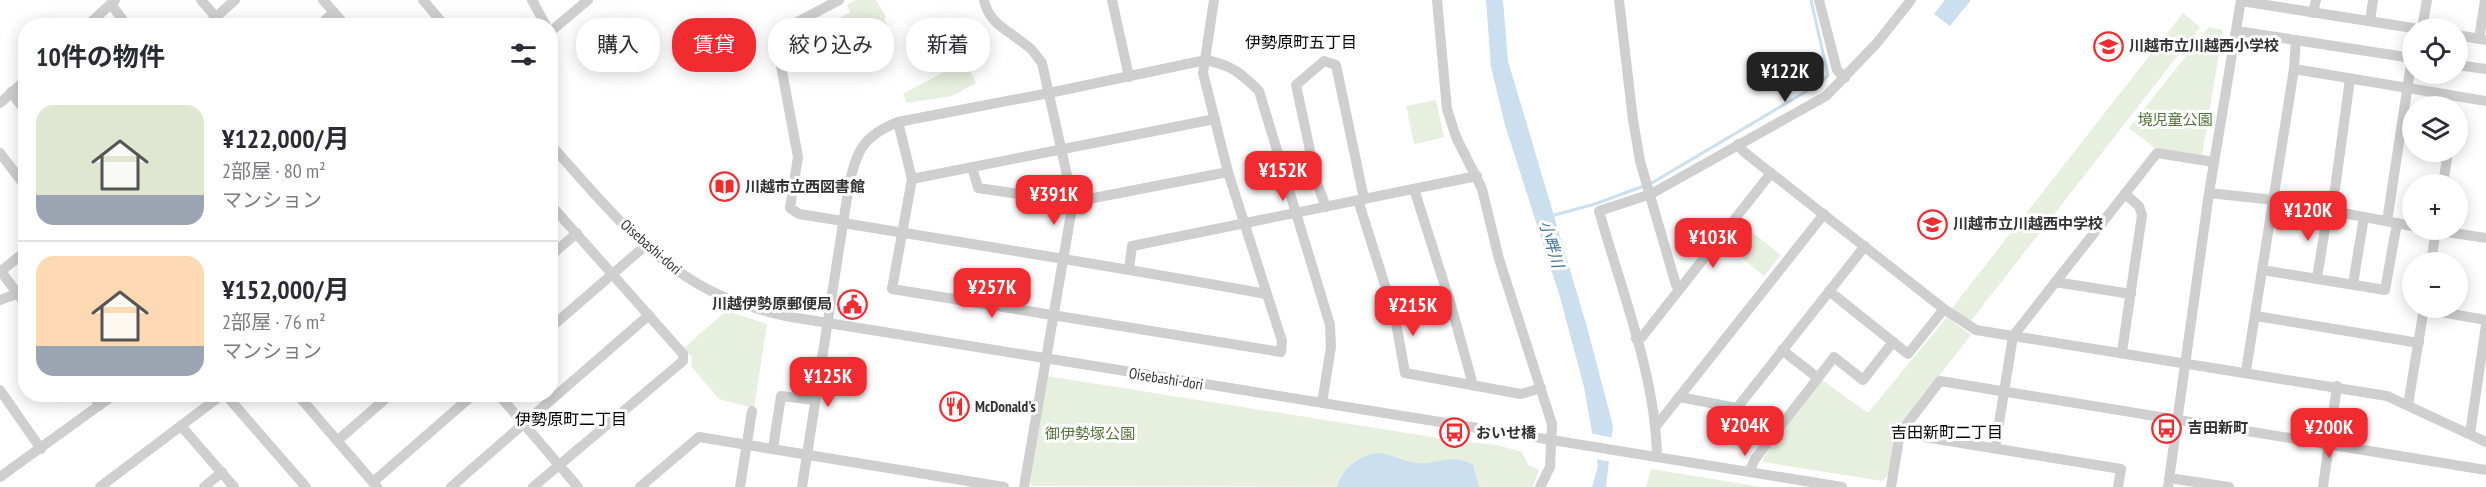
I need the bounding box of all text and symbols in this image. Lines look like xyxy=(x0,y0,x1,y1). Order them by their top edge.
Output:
chip: 購入 xyxy=(576,18,660,72)
chip: 賃貸 xyxy=(672,18,756,72)
chip: 絞り込み xyxy=(768,18,894,72)
chip: 新着 xyxy=(906,18,990,72)
map controls xyxy=(2402,18,2468,318)
button: locate xyxy=(2402,18,2468,84)
school or university icon: 川越市立川越西小学校 xyxy=(2092,30,2124,62)
district label: 伊勢原町五丁目 xyxy=(1245,32,1357,52)
place label: 川越市立川越西小学校 xyxy=(2129,36,2279,55)
icon: filters xyxy=(507,38,540,71)
text: 10件の物件 xyxy=(36,40,165,73)
pin: ¥122K xyxy=(1743,52,1827,103)
text: ¥122K xyxy=(1761,58,1809,84)
button: layers xyxy=(2402,96,2468,162)
park label: 境児童公園 xyxy=(2137,110,2213,129)
text: ¥122,000/月 xyxy=(222,122,350,155)
icon: home xyxy=(84,129,156,201)
pin: ¥152K xyxy=(1241,151,1325,202)
text: ¥152K xyxy=(1259,157,1307,183)
text: 2部屋 · 80 m² xyxy=(222,158,326,184)
library icon: 川越市立西図書館 xyxy=(708,171,740,203)
button: + xyxy=(2402,174,2468,240)
pin: ¥391K xyxy=(1012,175,1096,226)
place label: 川越市立西図書館 xyxy=(745,177,865,196)
text: ¥391K xyxy=(1030,181,1078,207)
text: マンション xyxy=(222,187,322,213)
pin: ¥120K xyxy=(2266,191,2350,242)
text: ¥120K xyxy=(2284,197,2332,223)
school or university icon: 川越市立川越西中学校 xyxy=(1916,208,1948,240)
place label: 川越市立川越西中学校 xyxy=(1953,214,2103,233)
street label: Oisebashi-dori xyxy=(617,215,686,278)
water label: 小畔川 xyxy=(1535,218,1569,272)
pin: ¥103K xyxy=(1671,218,1755,269)
text: ¥103K xyxy=(1689,224,1737,250)
button: − xyxy=(2402,252,2468,318)
pin: ¥257K xyxy=(950,268,1034,319)
text: ¥152,000/月 xyxy=(222,273,350,306)
text: ¥257K xyxy=(968,274,1016,300)
icon: home xyxy=(84,280,156,352)
pin: ¥215K xyxy=(1371,286,1455,337)
public building icon: 川越伊勢原郵便局 xyxy=(837,288,869,320)
text: ¥215K xyxy=(1389,292,1437,318)
place label: 川越伊勢原郵便局 xyxy=(712,294,832,313)
text: 2部屋 · 76 m² xyxy=(222,309,326,335)
text: マンション xyxy=(222,338,322,364)
pin: ¥125K xyxy=(786,357,870,408)
text: ¥125K xyxy=(804,363,852,389)
street label: Oisebashi-dori xyxy=(1128,363,1205,394)
restaurant icon: McDonald's xyxy=(938,391,970,423)
place label: McDonald's xyxy=(975,397,1036,416)
pin: ¥204K xyxy=(1703,406,1787,457)
pin: ¥200K xyxy=(2287,408,2371,459)
district label: 伊勢原町二丁目 xyxy=(515,409,627,429)
text: ¥204K xyxy=(1721,412,1769,438)
bus stop icon: 吉田新町 xyxy=(2151,412,2183,444)
text: ¥200K xyxy=(2305,414,2353,440)
bus stop icon: おいせ橋 xyxy=(1439,417,1471,449)
place label: 吉田新町 xyxy=(2188,418,2248,437)
district label: 吉田新町二丁目 xyxy=(1891,422,2003,442)
place label: おいせ橋 xyxy=(1476,423,1537,442)
park label: 御伊勢塚公園 xyxy=(1045,424,1135,443)

